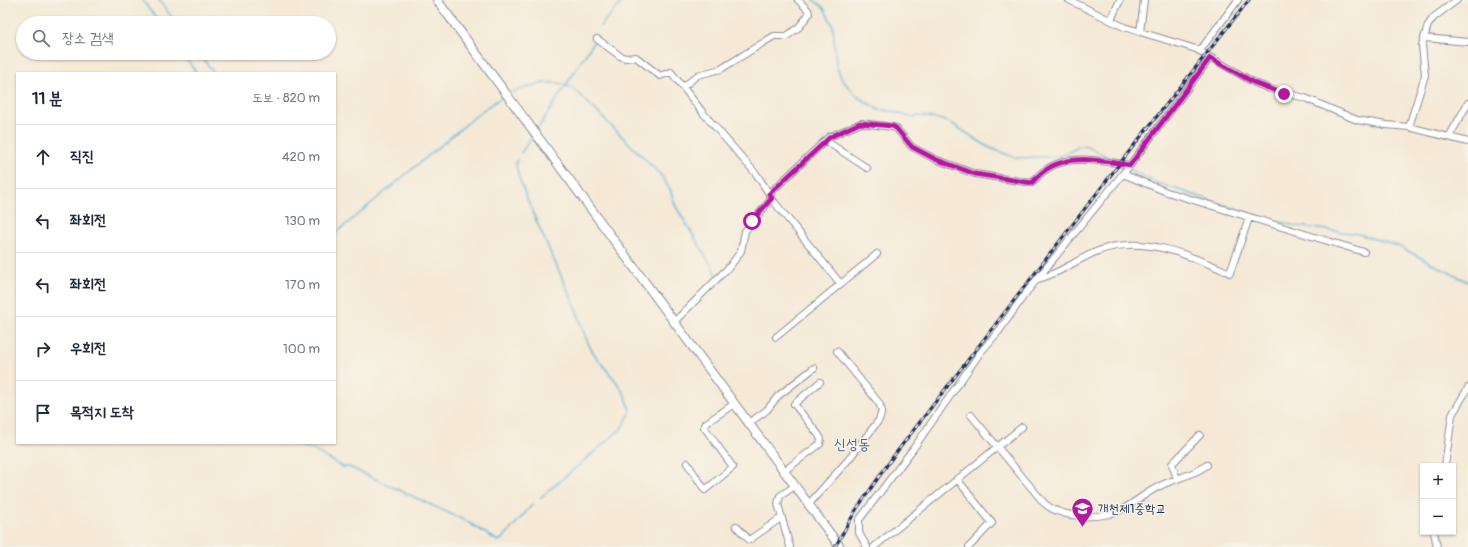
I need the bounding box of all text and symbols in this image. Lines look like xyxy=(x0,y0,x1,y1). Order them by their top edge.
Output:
search box xyxy=(16,16,336,60)
icon: search xyxy=(30,27,52,49)
text: 장소 검색 xyxy=(62,29,114,48)
route end xyxy=(1275,85,1293,103)
text: 11 분 xyxy=(32,88,63,109)
text: 도보 · 820 m xyxy=(252,90,320,106)
icon: ahead xyxy=(32,146,54,168)
text: 직진 xyxy=(70,147,94,166)
text: 420 m xyxy=(282,149,320,165)
icon: left xyxy=(32,210,54,232)
text: 좌회전 xyxy=(70,211,106,230)
route start xyxy=(743,212,761,230)
text: 130 m xyxy=(284,213,320,229)
icon: left xyxy=(32,274,54,296)
text: 좌회전 xyxy=(70,275,106,294)
text: 170 m xyxy=(285,277,320,293)
icon: right xyxy=(32,338,54,360)
text: 우회전 xyxy=(70,339,106,358)
text: 100 m xyxy=(283,341,320,357)
icon: arrive xyxy=(32,402,54,424)
text: 목적지 도착 xyxy=(70,403,134,422)
district label: 신성동 xyxy=(834,435,870,454)
map controls xyxy=(1420,463,1456,535)
button: + xyxy=(1420,463,1456,499)
school or university icon: 개천제1중학교 xyxy=(1070,496,1096,529)
button: − xyxy=(1420,499,1456,535)
place label: 개천제1중학교 xyxy=(1098,501,1166,517)

